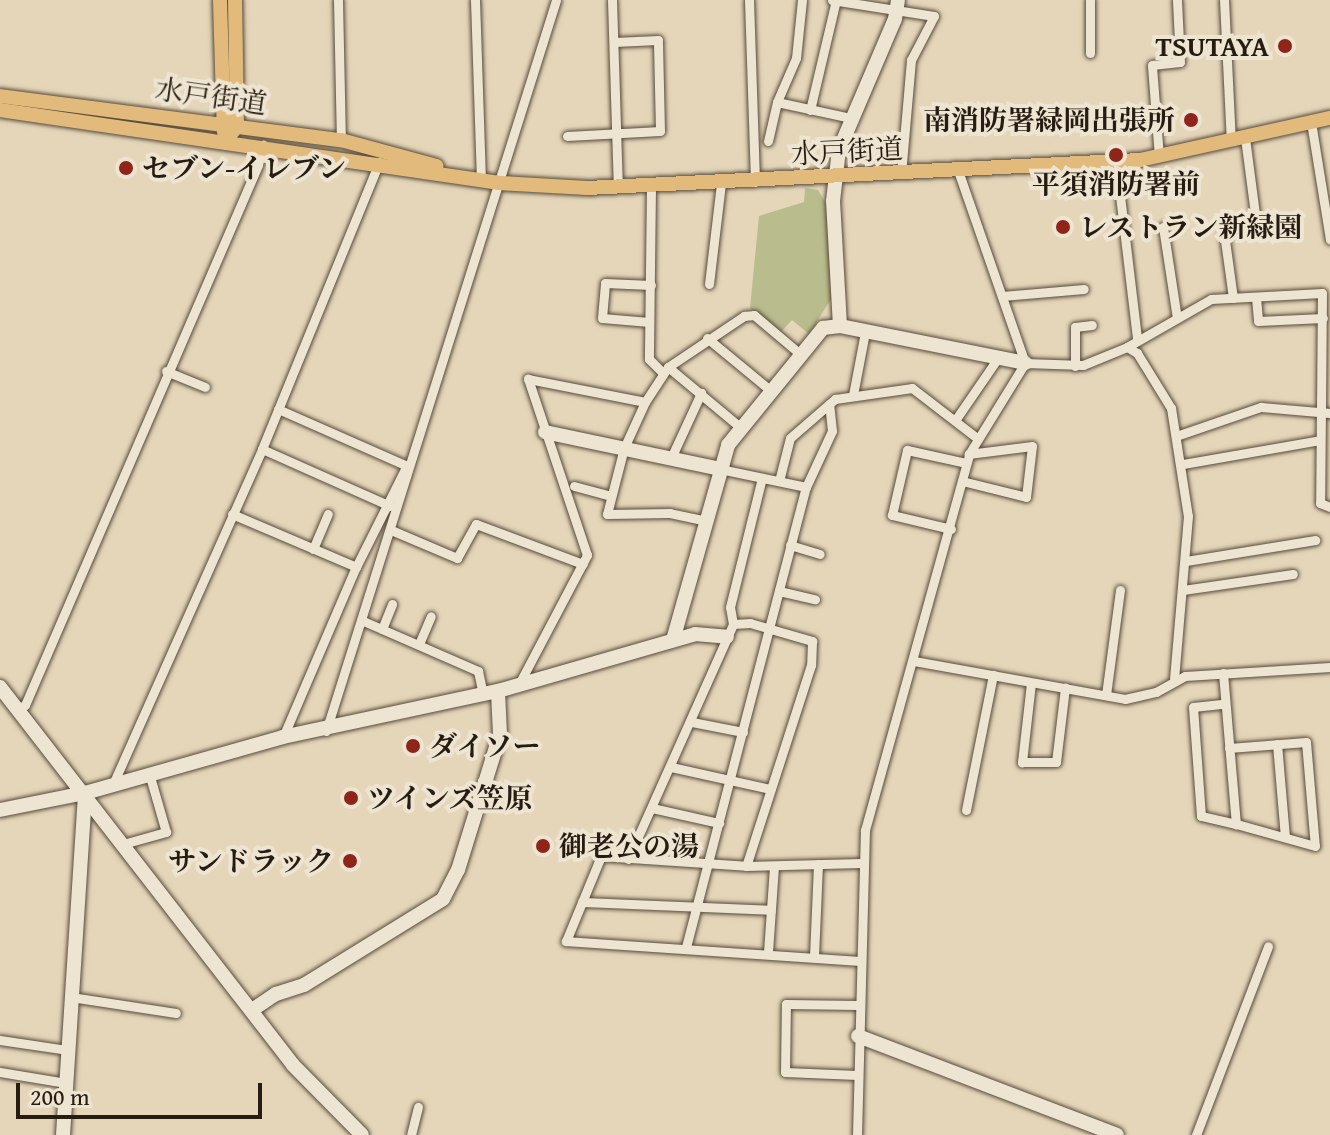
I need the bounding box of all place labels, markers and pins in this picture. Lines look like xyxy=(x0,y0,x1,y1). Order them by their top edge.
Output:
place label: TSUTAYA xyxy=(1156,29,1269,63)
marker: TSUTAYA xyxy=(1276,37,1294,55)
place label: 南消防署緑岡出張所 xyxy=(923,103,1175,137)
marker: 南消防署緑岡出張所 xyxy=(1182,111,1200,129)
marker: 平須消防署前 xyxy=(1107,146,1125,164)
place label: セブン-イレブン xyxy=(142,151,348,185)
marker: セブン-イレブン xyxy=(117,159,135,177)
place label: 平須消防署前 xyxy=(1032,167,1200,201)
place label: レストラン新緑園 xyxy=(1079,210,1303,244)
marker: レストラン新緑園 xyxy=(1054,218,1072,236)
place label: ダイソー xyxy=(429,729,541,763)
marker: ダイソー xyxy=(404,737,422,755)
place label: ツインズ笠原 xyxy=(367,781,535,815)
marker: ツインズ笠原 xyxy=(342,789,360,807)
place label: 御老公の湯 xyxy=(559,829,699,863)
marker: 御老公の湯 xyxy=(534,837,552,855)
place label: サンドラック xyxy=(166,844,334,878)
marker: サンドラック xyxy=(341,852,359,870)

